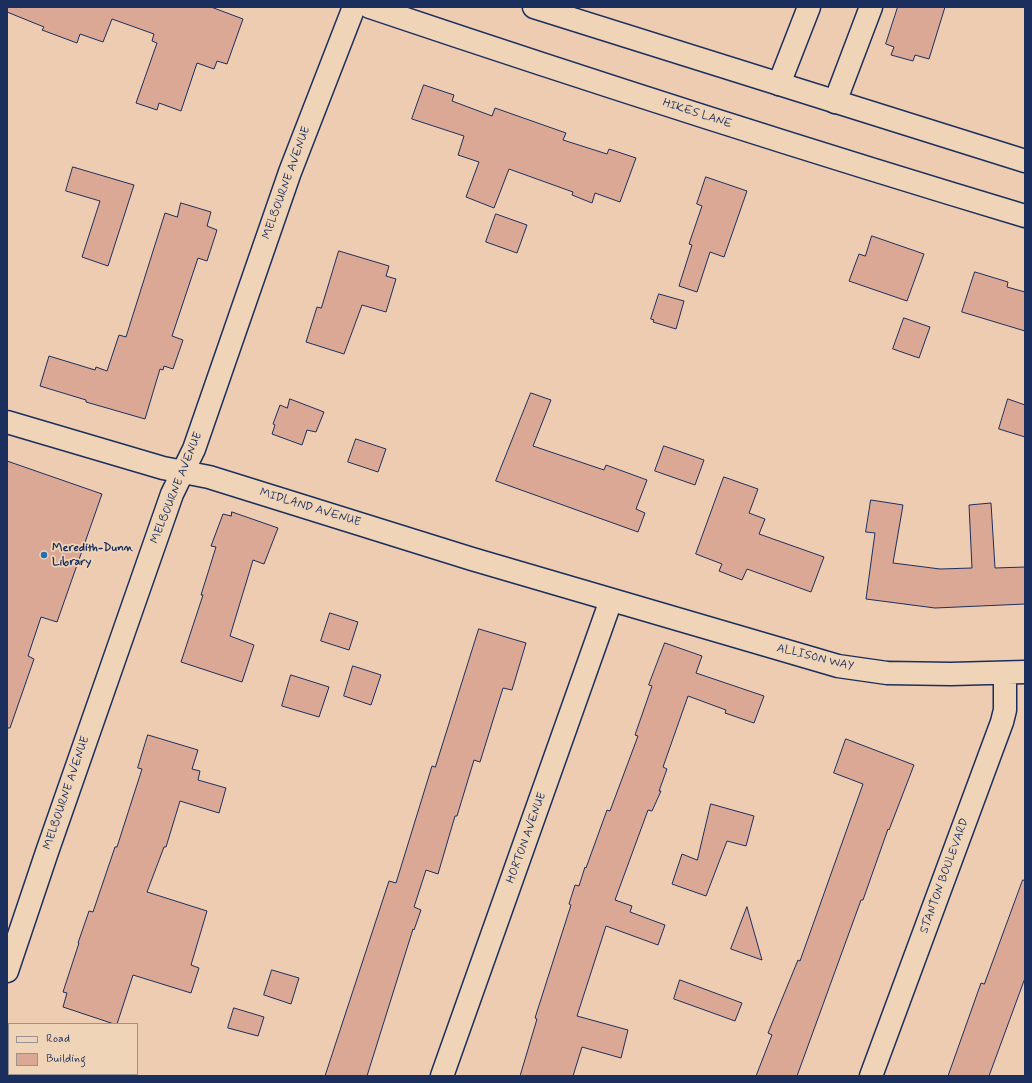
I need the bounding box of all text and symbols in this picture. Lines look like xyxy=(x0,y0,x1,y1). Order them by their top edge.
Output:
street label: HIKES LANE xyxy=(660,96,734,132)
street label: MELBOURNE AVENUE xyxy=(260,125,314,241)
street label: MELBOURNE AVENUE xyxy=(148,430,206,546)
street label: MIDLAND AVENUE xyxy=(258,486,362,530)
place label: Meredith-Dunn Library xyxy=(52,541,133,569)
marker: Meredith-Dunn Library xyxy=(39,550,49,560)
street label: ALLISON WAY xyxy=(775,641,855,675)
street label: MELBOURNE AVENUE xyxy=(41,734,93,852)
street label: HORTON AVENUE xyxy=(504,790,550,886)
street label: STANTON BOULEVARD xyxy=(917,816,973,936)
legend xyxy=(8,1023,138,1075)
text: Road xyxy=(46,1031,70,1047)
text: Building xyxy=(46,1051,86,1067)

